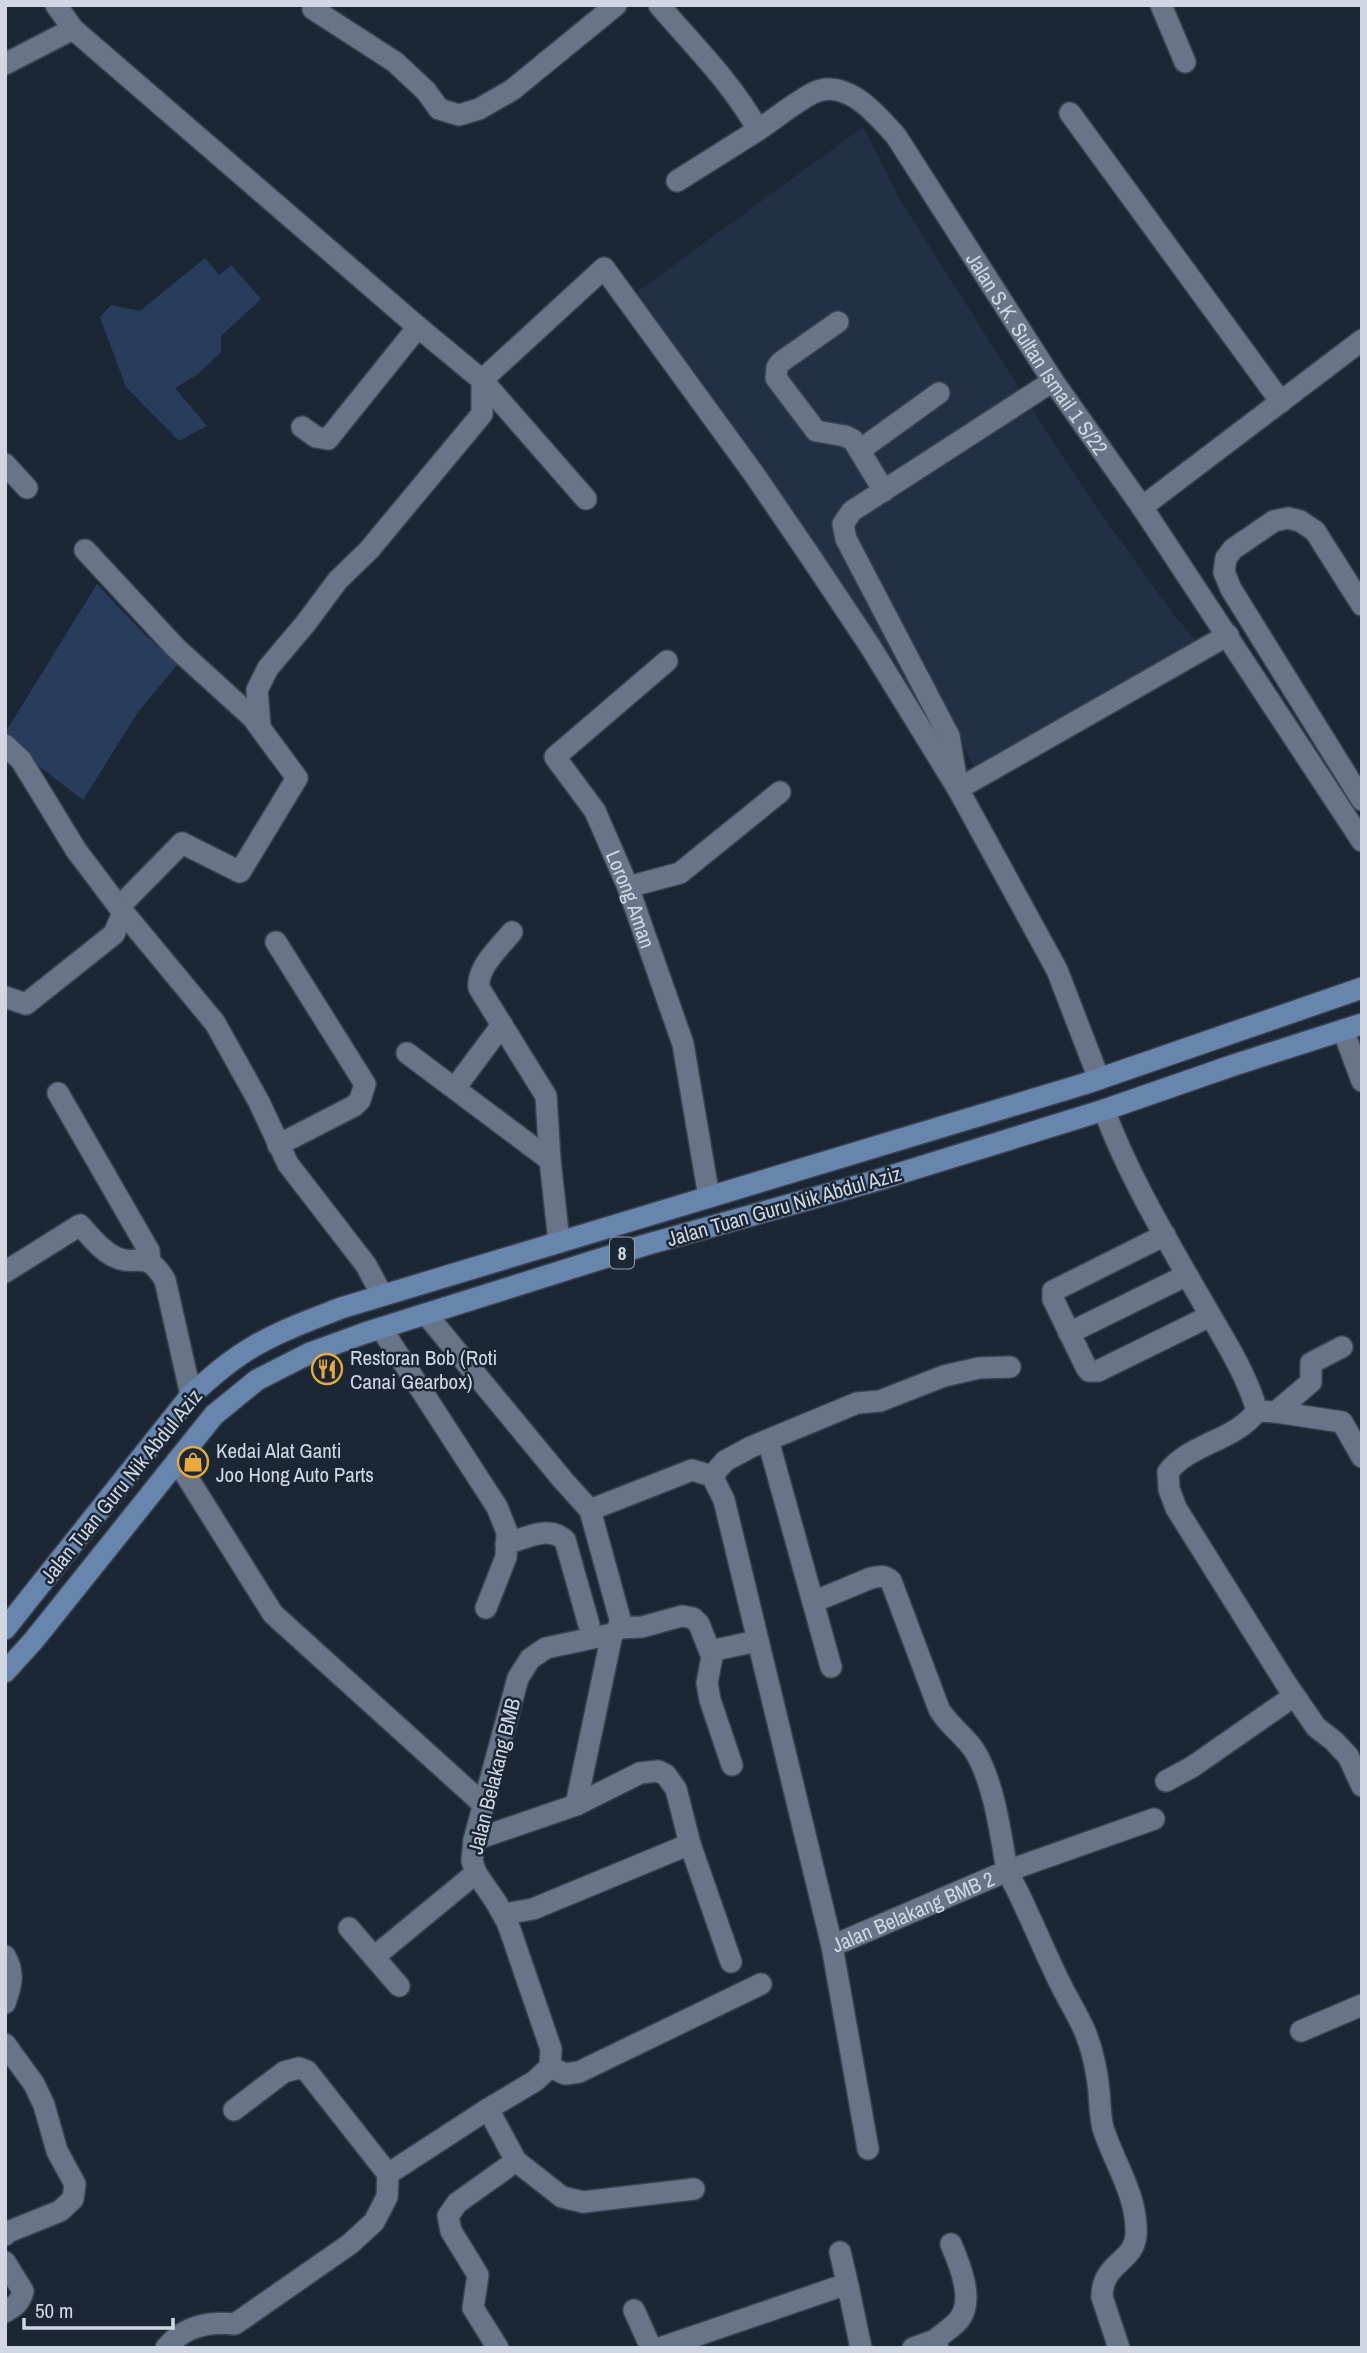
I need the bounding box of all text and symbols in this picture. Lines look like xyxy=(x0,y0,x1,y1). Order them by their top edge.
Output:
street label: Jalan S.K. Sultan Ismail 1 S/22 xyxy=(960,246,1115,460)
street label: Lorong Aman xyxy=(599,846,663,952)
street label: Jalan Tuan Guru Nik Abdul Aziz xyxy=(664,1159,905,1253)
road number: 8 xyxy=(610,1238,634,1268)
place label: Restoran Bob (Roti Canai Gearbox) xyxy=(350,1343,497,1396)
restaurant icon: Restoran Bob (Roti Canai Gearbox) xyxy=(310,1352,344,1386)
street label: Jalan Tuan Guru Nik Abdul Aziz xyxy=(33,1382,209,1589)
place label: Kedai Alat Ganti Joo Hong Auto Parts xyxy=(216,1436,374,1489)
shop icon: Kedai Alat Ganti Joo Hong Auto Parts xyxy=(176,1445,210,1479)
street label: Jalan Belakang BMB xyxy=(461,1695,527,1857)
street label: Jalan Belakang BMB 2 xyxy=(827,1864,999,1959)
scale bar xyxy=(24,2286,173,2330)
text: 50 m xyxy=(35,2296,73,2325)

